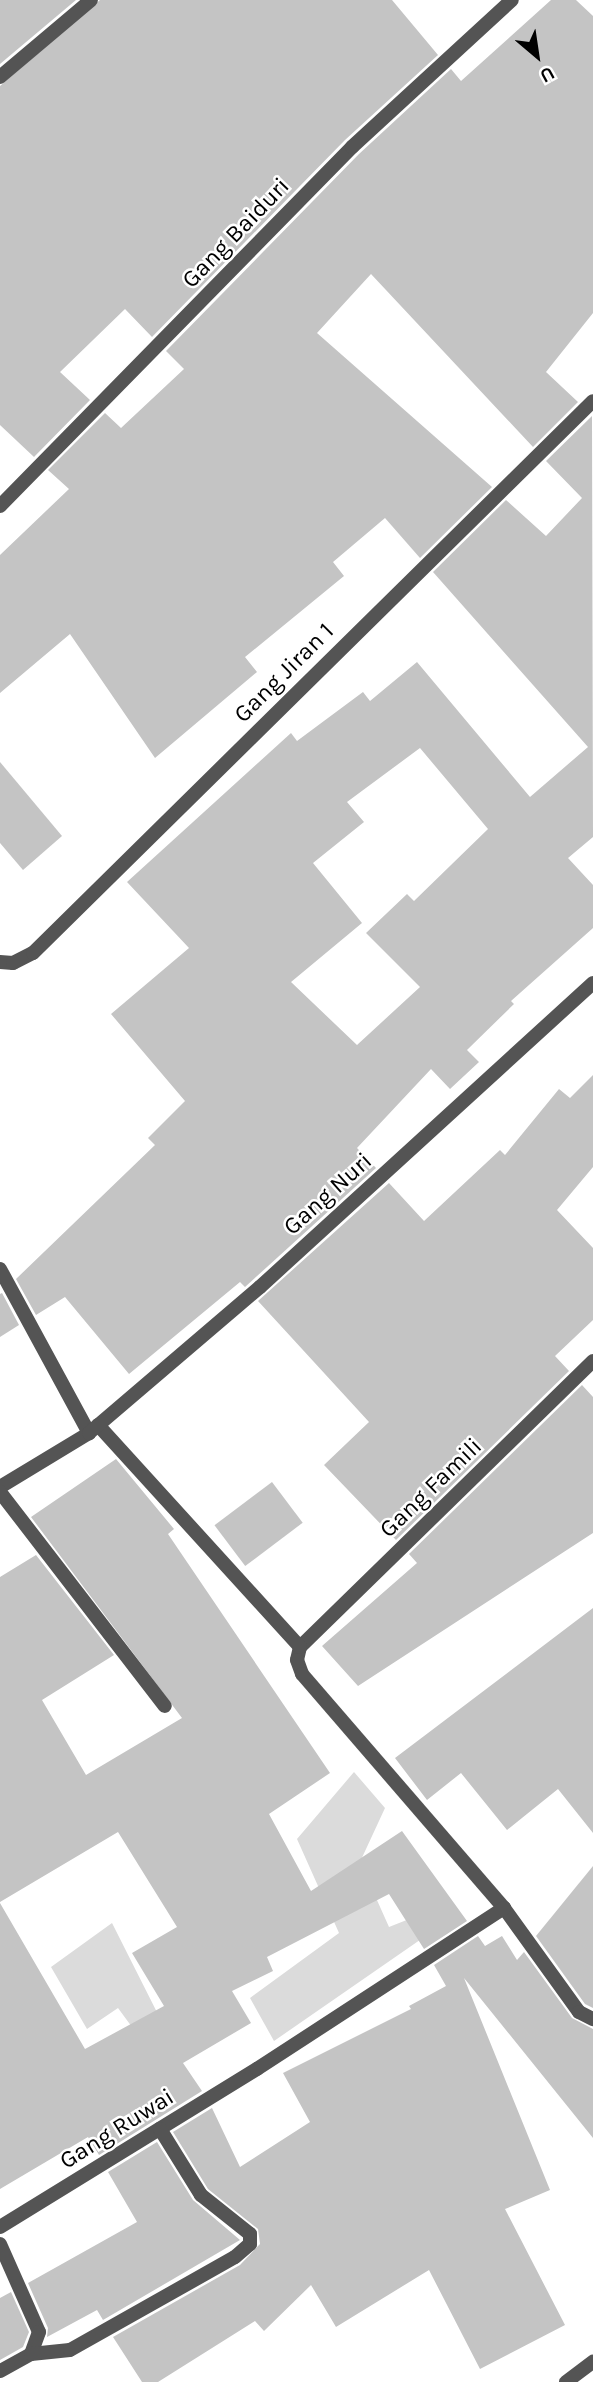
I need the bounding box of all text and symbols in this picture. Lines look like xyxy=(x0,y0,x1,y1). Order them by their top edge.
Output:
north arrow xyxy=(502,21,572,91)
text: U xyxy=(536,62,558,87)
street label: Gang Baiduri xyxy=(176,172,296,294)
street label: Gang Jiran 1 xyxy=(228,617,340,729)
street label: Gang Nuri xyxy=(278,1147,378,1241)
street label: Gang Famili xyxy=(374,1432,488,1544)
street label: Gang Ruwai xyxy=(55,2083,179,2175)

